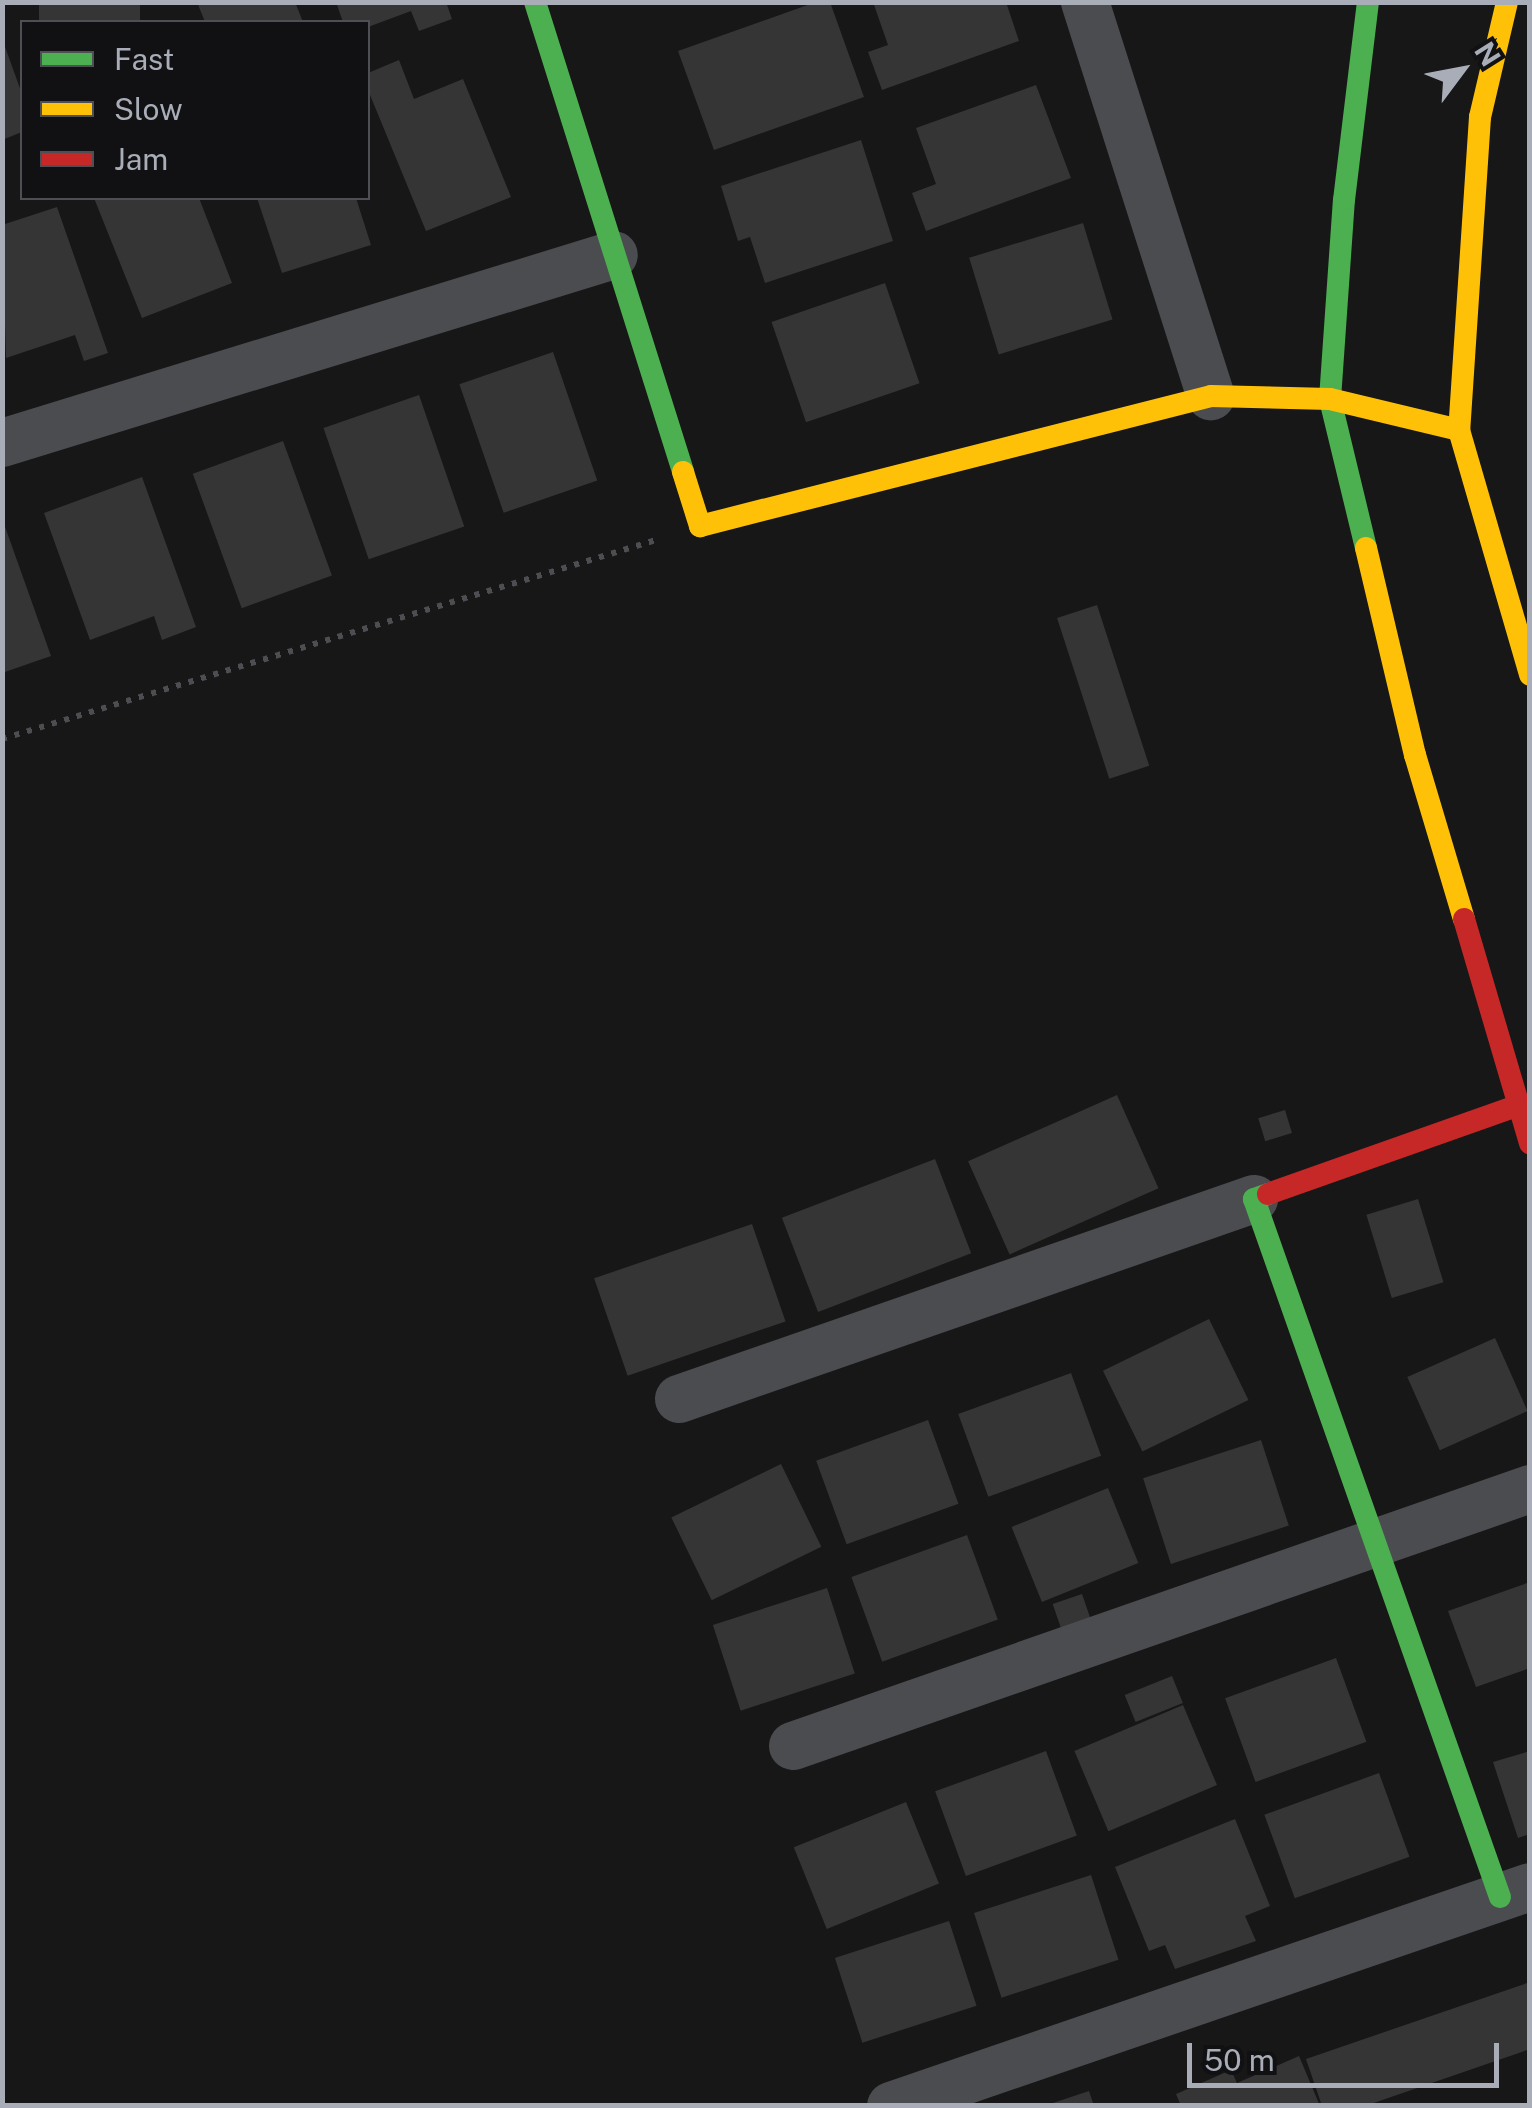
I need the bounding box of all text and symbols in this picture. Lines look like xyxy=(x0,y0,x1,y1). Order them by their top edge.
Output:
legend xyxy=(20,20,370,200)
north arrow xyxy=(1412,20,1512,120)
text: N xyxy=(1468,36,1508,72)
text: Fast xyxy=(114,41,174,77)
text: Slow xyxy=(114,91,183,127)
text: Jam xyxy=(114,141,168,177)
scale bar xyxy=(1192,2023,1504,2085)
text: 50 m xyxy=(1204,2042,1275,2078)

